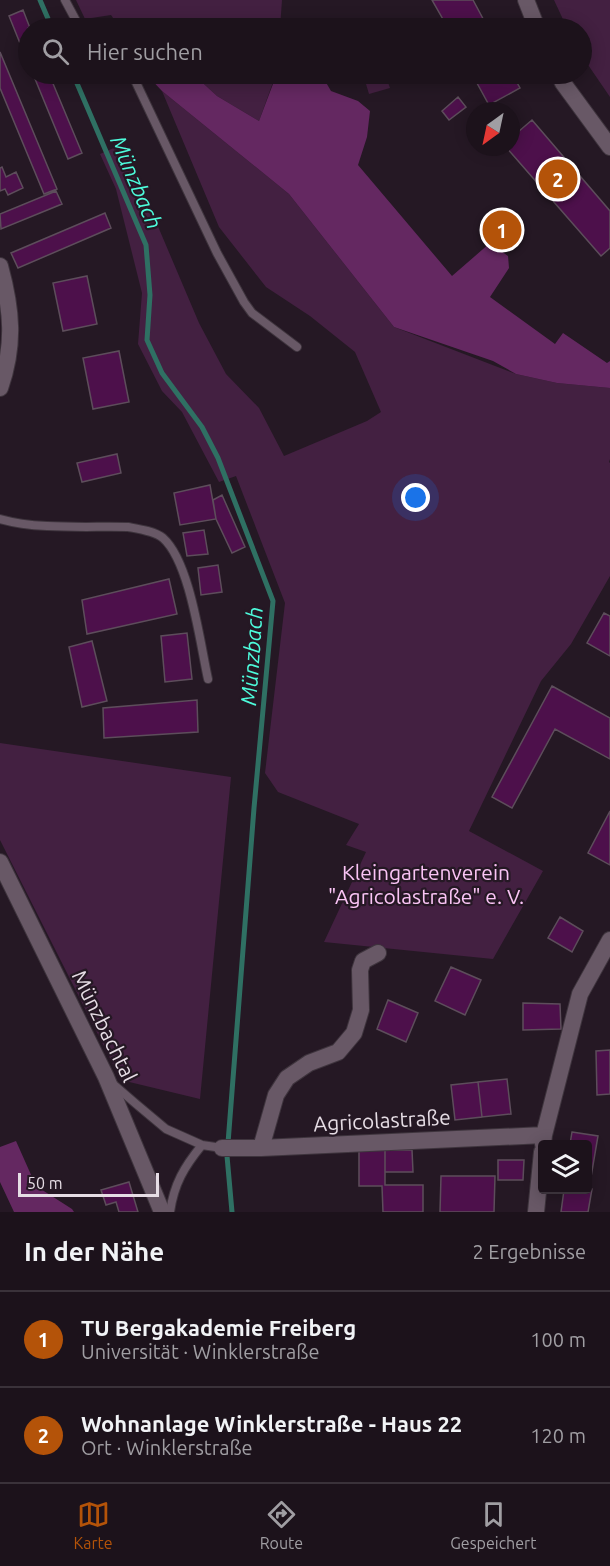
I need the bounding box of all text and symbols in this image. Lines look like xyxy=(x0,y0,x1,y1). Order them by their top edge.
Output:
search box xyxy=(18,18,592,84)
icon: search xyxy=(39,35,72,68)
text: Hier suchen xyxy=(87,39,203,64)
north arrow xyxy=(466,102,520,156)
water label: Münzbach xyxy=(106,132,168,232)
pin: 2 xyxy=(538,156,578,201)
pin: 1 xyxy=(482,208,522,252)
your location xyxy=(401,483,430,512)
water label: Münzbach xyxy=(235,606,267,706)
park label: Kleingartenverein "Agricolastraße" e. V. xyxy=(328,860,524,908)
street label: Münzbachtal xyxy=(68,966,142,1086)
street label: Agricolastraße xyxy=(313,1104,451,1136)
map controls xyxy=(538,1140,592,1194)
button: layers xyxy=(538,1140,592,1194)
scale bar xyxy=(18,1170,159,1198)
text: 50 m xyxy=(27,1174,63,1192)
text: In der Nähe xyxy=(24,1237,164,1266)
text: 2 Ergebnisse xyxy=(472,1240,586,1263)
text: TU Bergakademie Freiberg xyxy=(81,1315,356,1340)
text: 1 xyxy=(38,1328,49,1351)
text: 100 m xyxy=(530,1328,586,1351)
text: Universität · Winklerstraße xyxy=(81,1340,319,1363)
text: Wohnanlage Winklerstraße - Haus 22 xyxy=(81,1411,462,1436)
text: 2 xyxy=(38,1424,49,1447)
text: 120 m xyxy=(530,1424,586,1447)
text: Ort · Winklerstraße xyxy=(81,1436,253,1459)
tab: Karte xyxy=(74,1498,113,1552)
tab: Route xyxy=(260,1498,303,1552)
tab: Gespeichert xyxy=(450,1498,536,1552)

